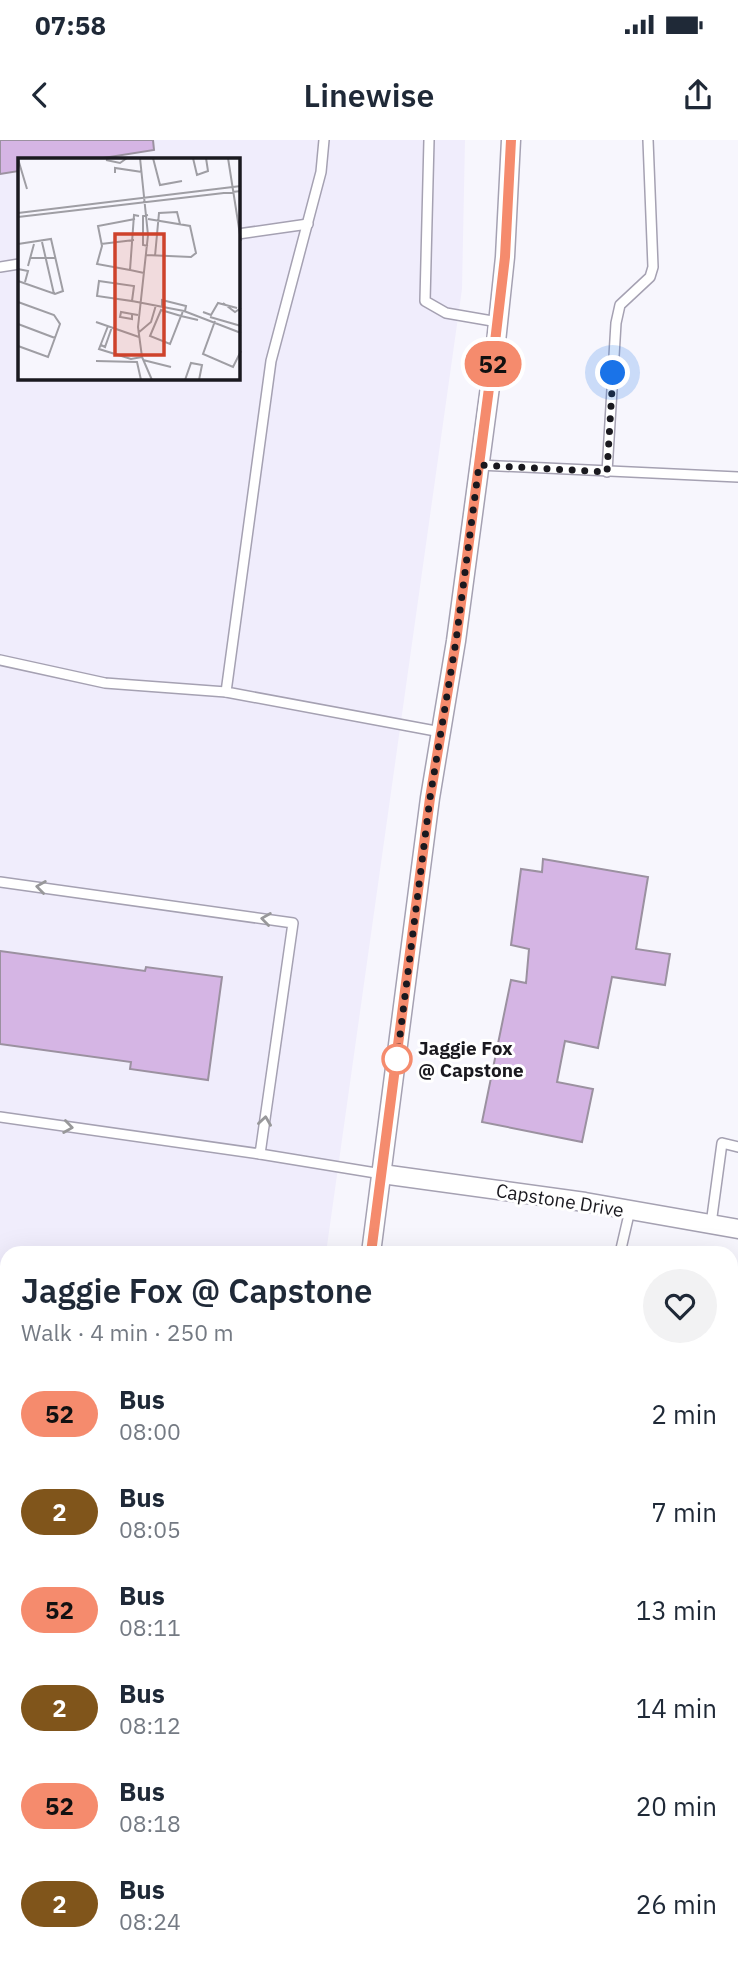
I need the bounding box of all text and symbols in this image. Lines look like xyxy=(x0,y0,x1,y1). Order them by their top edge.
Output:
text: 07:58 xyxy=(35,8,106,42)
text: Linewise xyxy=(304,74,434,116)
icon: back xyxy=(21,76,59,114)
icon: share xyxy=(679,76,717,114)
inset map xyxy=(18,158,240,380)
line badge: 52 xyxy=(462,341,524,387)
text: 52 xyxy=(479,348,507,380)
your location xyxy=(595,355,630,390)
one-way arrow xyxy=(35,880,46,895)
one-way arrow xyxy=(260,912,272,927)
place label: Jaggie Fox @ Capstone xyxy=(418,1036,524,1082)
marker: Jaggie Fox @ Capstone xyxy=(382,1044,412,1074)
one-way arrow xyxy=(257,1115,272,1127)
one-way arrow xyxy=(62,1119,73,1134)
street label: Capstone Drive xyxy=(494,1178,626,1222)
text: Jaggie Fox @ Capstone xyxy=(21,1269,372,1312)
button: heart xyxy=(643,1269,717,1343)
text: Walk · 4 min · 250 m xyxy=(21,1317,234,1347)
text: Bus xyxy=(119,1382,165,1416)
text: 2 min xyxy=(651,1397,717,1431)
text: 52 xyxy=(45,1398,74,1430)
text: 08:00 xyxy=(119,1416,181,1446)
text: Bus xyxy=(119,1480,165,1514)
text: 7 min xyxy=(651,1495,717,1529)
text: 2 xyxy=(52,1496,67,1528)
text: 08:05 xyxy=(119,1514,181,1544)
text: Bus xyxy=(119,1578,165,1612)
text: 13 min xyxy=(636,1593,717,1627)
text: 52 xyxy=(45,1594,74,1626)
text: 08:11 xyxy=(119,1612,181,1642)
text: Bus xyxy=(119,1676,165,1710)
text: 14 min xyxy=(636,1691,717,1725)
text: 2 xyxy=(52,1692,67,1724)
text: 08:12 xyxy=(119,1710,181,1740)
text: Bus xyxy=(119,1774,165,1808)
text: 20 min xyxy=(636,1789,717,1823)
text: 52 xyxy=(45,1790,74,1822)
text: 08:18 xyxy=(119,1808,181,1838)
text: Bus xyxy=(119,1872,165,1906)
text: 26 min xyxy=(636,1887,717,1921)
text: 2 xyxy=(52,1888,67,1920)
text: 08:24 xyxy=(119,1906,181,1936)

